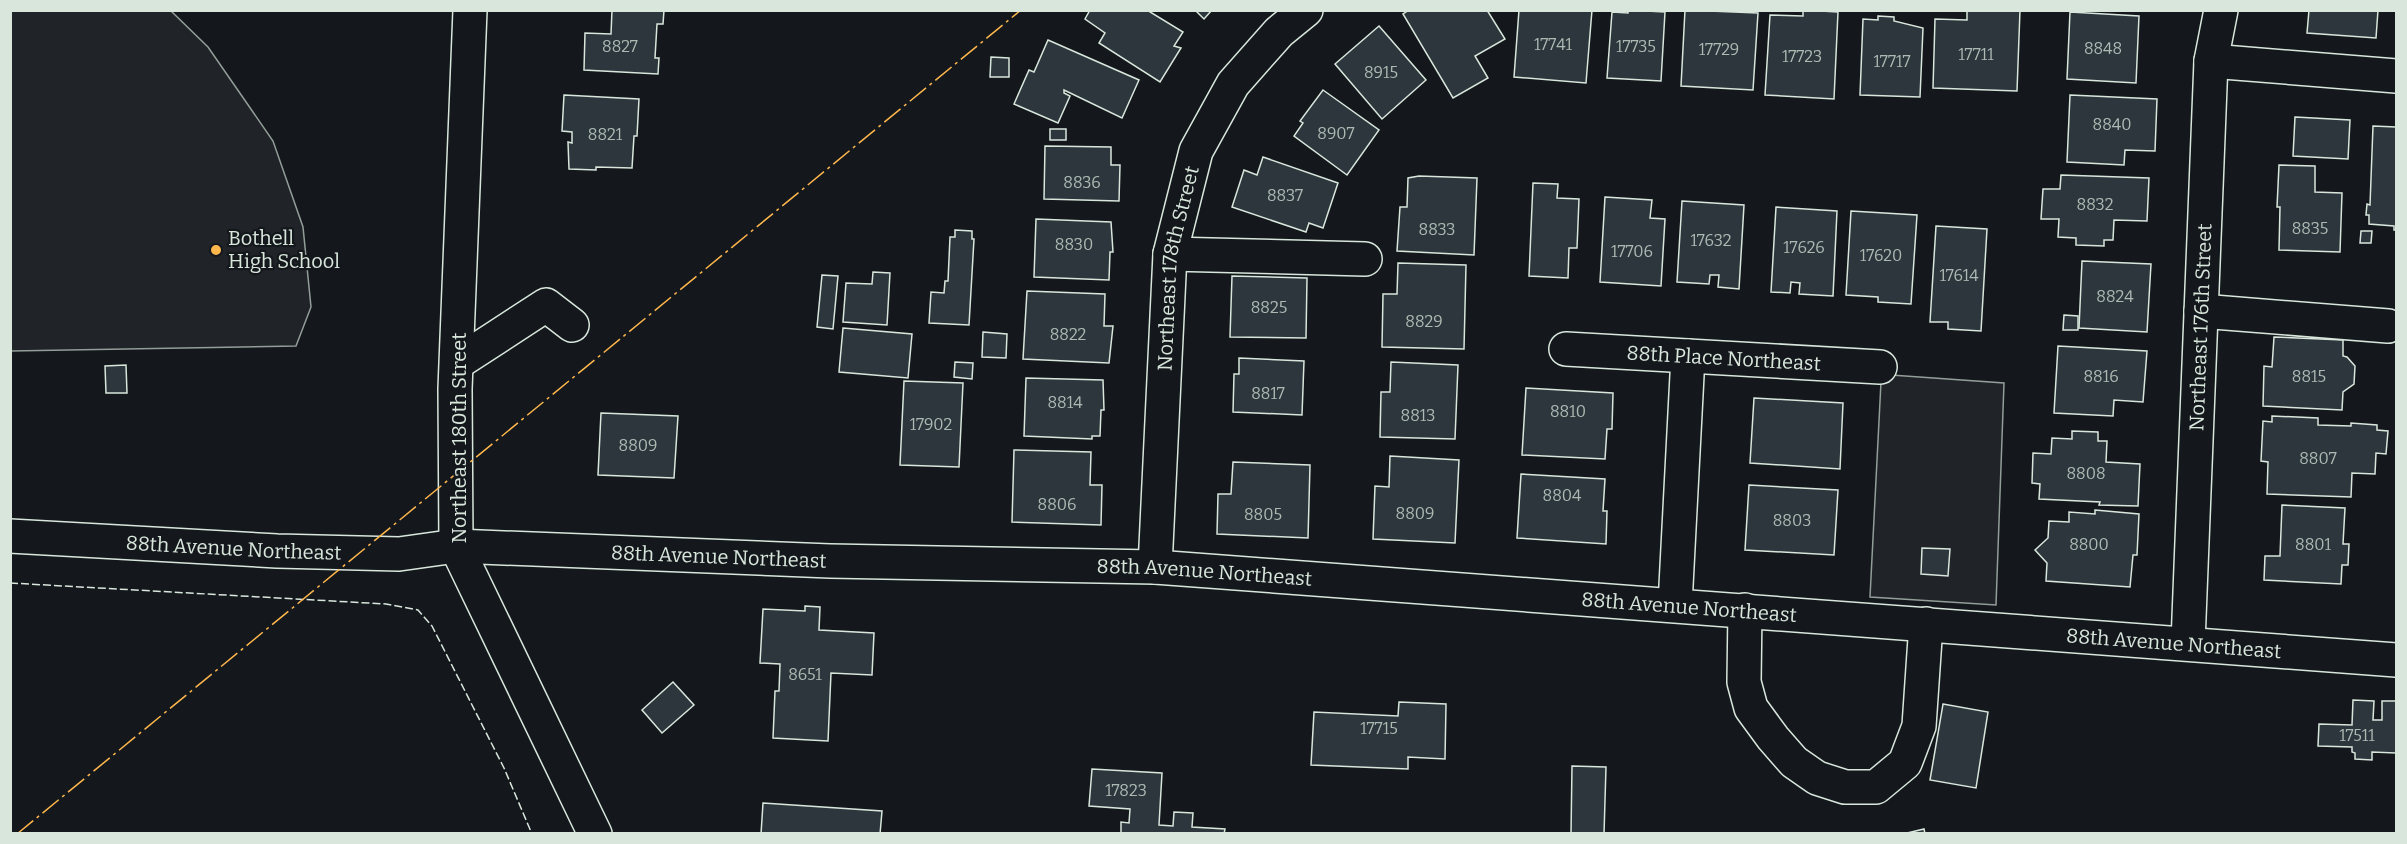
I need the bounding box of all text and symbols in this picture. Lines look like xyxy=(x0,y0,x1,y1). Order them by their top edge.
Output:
house number: 17741 xyxy=(1534,35,1573,54)
house number: 8827 xyxy=(602,37,638,56)
house number: 17735 xyxy=(1616,37,1656,56)
house number: 8848 xyxy=(2084,39,2122,58)
house number: 17729 xyxy=(1699,40,1739,59)
house number: 17711 xyxy=(1958,45,1994,64)
house number: 17723 xyxy=(1782,47,1822,66)
house number: 17717 xyxy=(1874,52,1910,71)
house number: 8915 xyxy=(1364,63,1398,82)
house number: 8840 xyxy=(2093,115,2131,134)
house number: 8907 xyxy=(1317,124,1355,143)
house number: 8821 xyxy=(588,125,623,144)
street label: Northeast 178th Street xyxy=(1152,163,1204,372)
house number: 8836 xyxy=(1063,173,1101,192)
house number: 8837 xyxy=(1267,186,1303,205)
house number: 8832 xyxy=(2077,195,2113,214)
house number: 8835 xyxy=(2292,219,2328,238)
house number: 8833 xyxy=(1419,220,1455,239)
street label: Northeast 176th Street xyxy=(2184,223,2217,431)
place label: Bothell High School xyxy=(228,226,340,273)
house number: 17632 xyxy=(1690,231,1732,250)
house number: 8830 xyxy=(1055,235,1093,254)
house number: 17626 xyxy=(1783,238,1825,257)
house number: 17706 xyxy=(1611,242,1653,261)
marker: Bothell High School xyxy=(209,243,223,257)
house number: 17620 xyxy=(1860,246,1902,265)
house number: 17614 xyxy=(1939,266,1979,285)
house number: 8824 xyxy=(2096,287,2134,306)
house number: 8825 xyxy=(1251,298,1287,317)
house number: 8829 xyxy=(1405,312,1443,331)
house number: 8822 xyxy=(1050,325,1086,344)
street label: Northeast 180th Street xyxy=(447,333,471,543)
street label: 88th Place Northeast xyxy=(1626,340,1821,376)
house number: 8816 xyxy=(2083,367,2119,386)
house number: 8815 xyxy=(2292,367,2326,386)
house number: 8817 xyxy=(1251,384,1285,403)
house number: 8814 xyxy=(1047,393,1083,412)
house number: 8810 xyxy=(1550,402,1586,421)
house number: 8813 xyxy=(1401,406,1435,425)
house number: 17902 xyxy=(910,415,952,434)
house number: 8809 xyxy=(619,436,657,455)
house number: 8807 xyxy=(2299,449,2337,468)
house number: 8808 xyxy=(2066,464,2106,483)
house number: 8804 xyxy=(1543,486,1582,505)
house number: 8806 xyxy=(1038,495,1076,514)
house number: 8809 xyxy=(1396,504,1434,523)
house number: 8805 xyxy=(1244,505,1282,524)
house number: 8803 xyxy=(1773,511,1811,530)
street label: 88th Avenue Northeast xyxy=(125,531,342,565)
house number: 8800 xyxy=(2069,535,2109,554)
house number: 8801 xyxy=(2295,535,2331,554)
street label: 88th Avenue Northeast xyxy=(610,540,827,573)
street label: 88th Avenue Northeast xyxy=(1097,554,1313,591)
street label: 88th Avenue Northeast xyxy=(1581,587,1798,627)
street label: 88th Avenue Northeast xyxy=(2065,623,2282,663)
house number: 8651 xyxy=(788,665,822,684)
house number: 17715 xyxy=(1360,719,1398,738)
house number: 17511 xyxy=(2339,726,2375,745)
house number: 17823 xyxy=(1105,781,1147,800)

